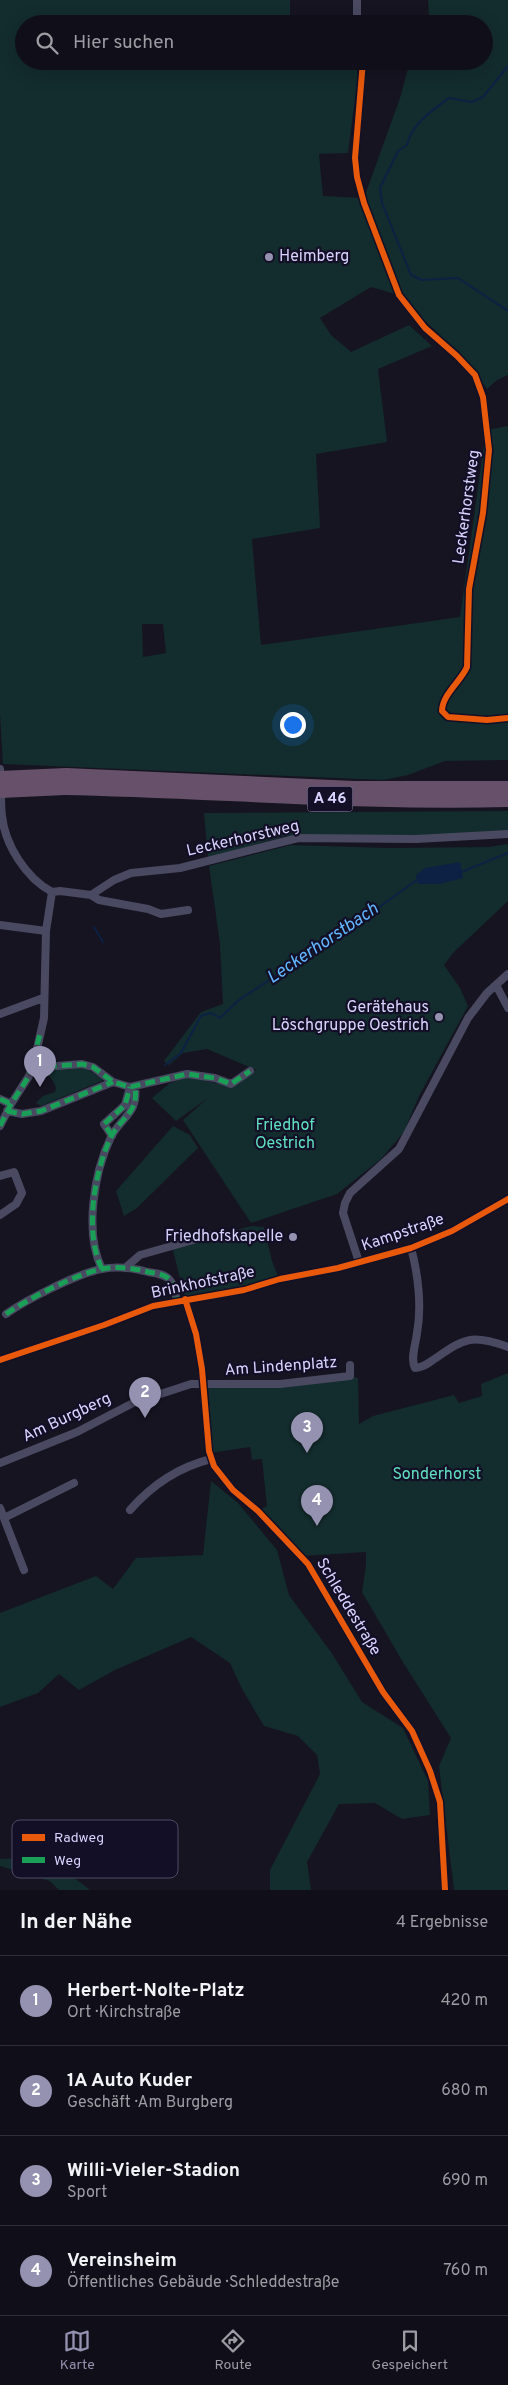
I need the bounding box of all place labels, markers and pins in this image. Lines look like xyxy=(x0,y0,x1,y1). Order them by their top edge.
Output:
place label: Heimberg xyxy=(279,247,349,267)
marker: Heimberg xyxy=(263,251,275,263)
place label: Gerätehaus Löschgruppe Oestrich xyxy=(272,998,429,1036)
marker: Gerätehaus Löschgruppe Oestrich xyxy=(433,1011,445,1023)
pin: 1 xyxy=(24,1046,56,1087)
place label: Friedhofskapelle xyxy=(165,1227,283,1247)
marker: Friedhofskapelle xyxy=(287,1231,299,1243)
pin: 2 xyxy=(129,1377,161,1418)
pin: 3 xyxy=(291,1412,323,1453)
pin: 4 xyxy=(301,1485,333,1526)

